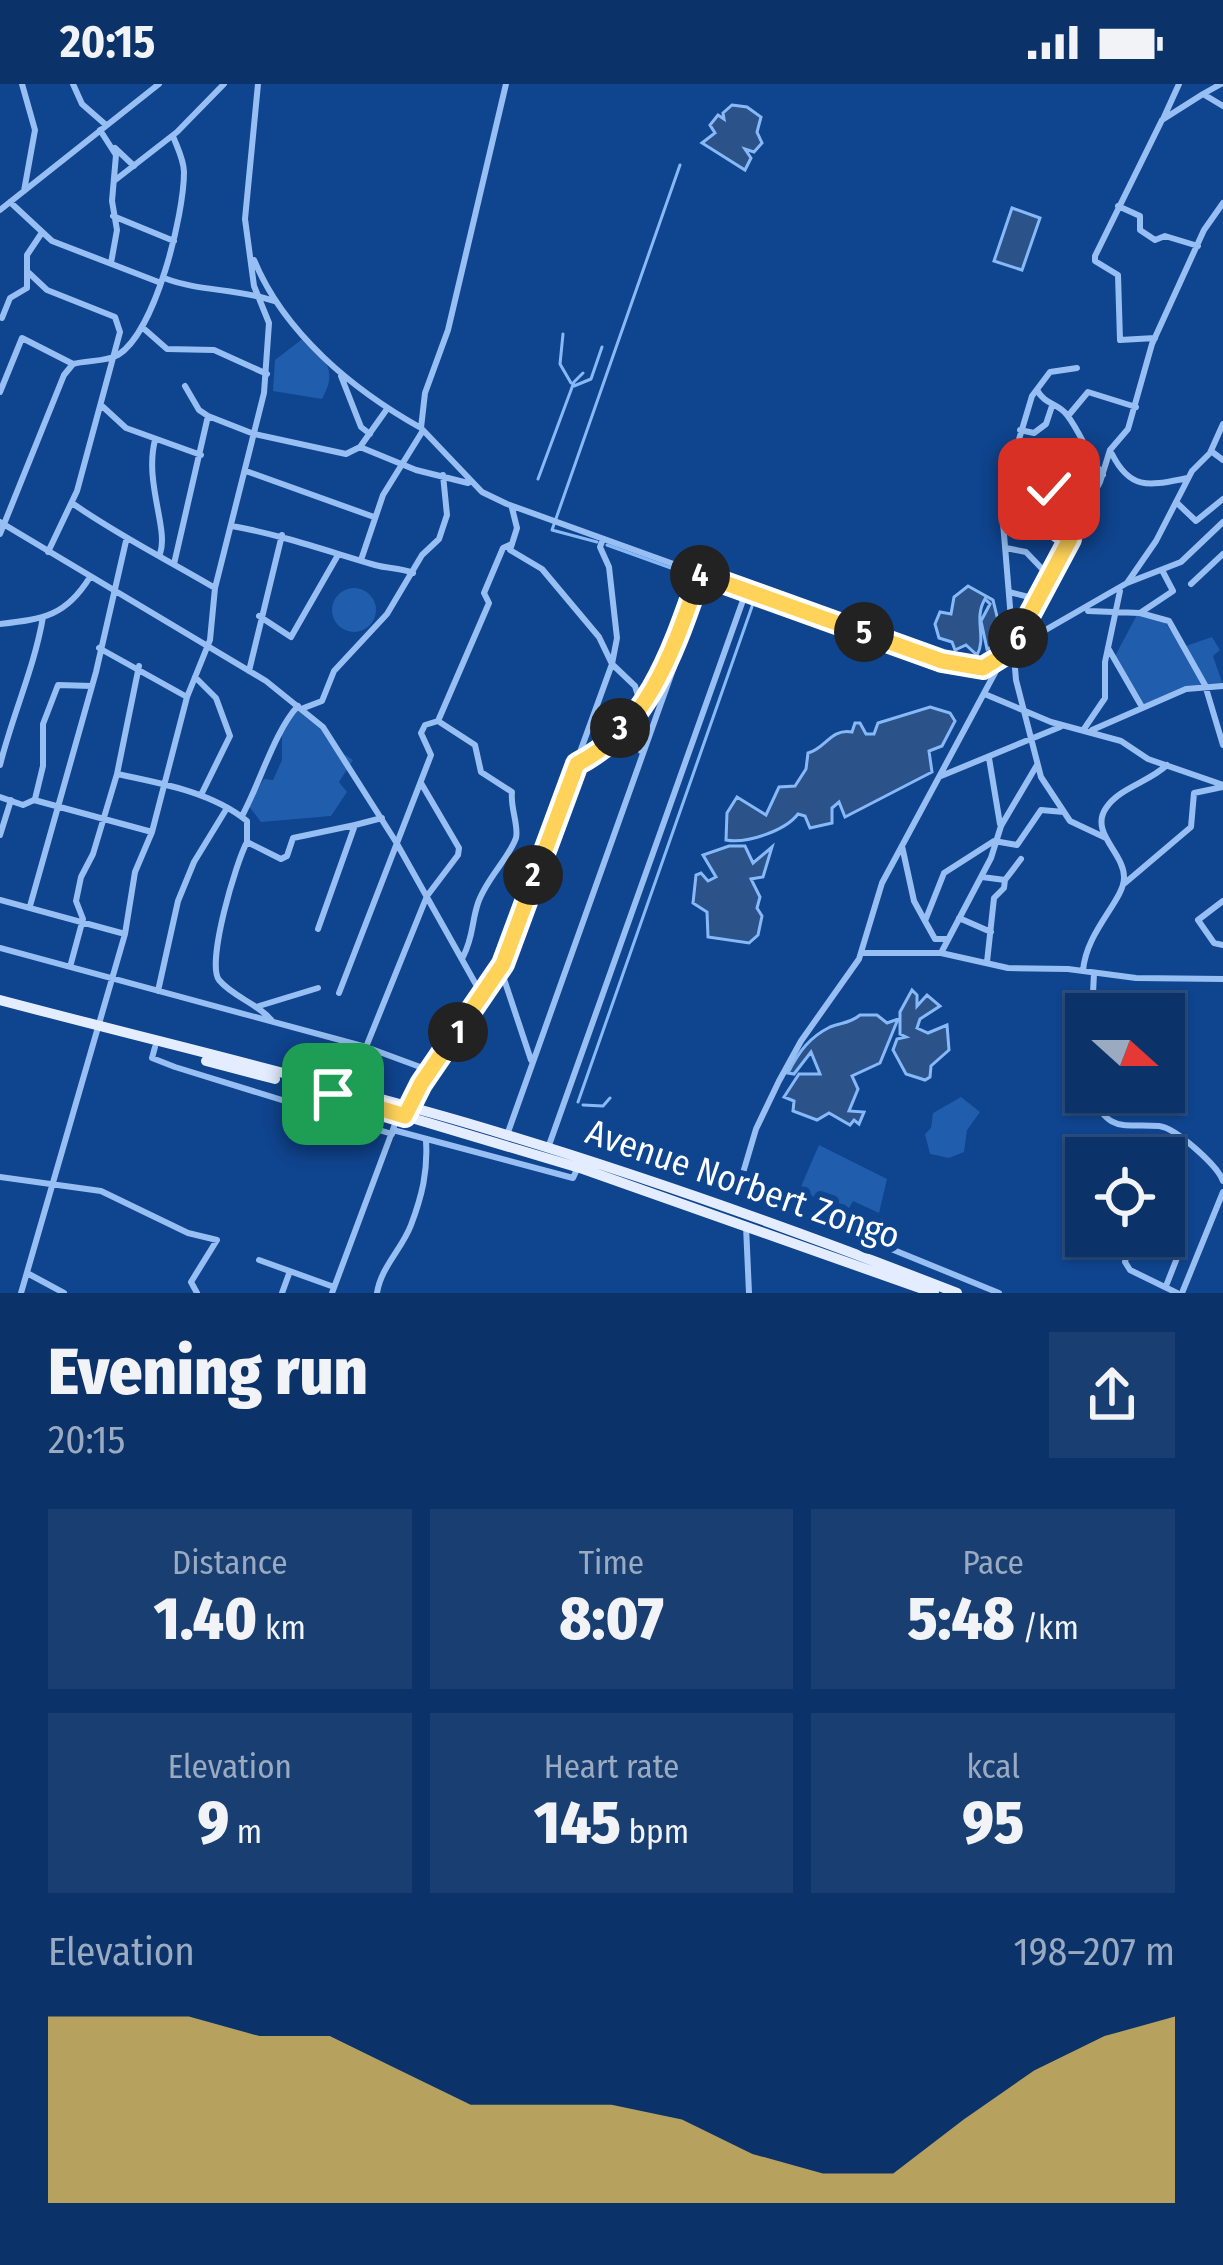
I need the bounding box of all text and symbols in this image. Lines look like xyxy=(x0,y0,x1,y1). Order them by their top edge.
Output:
text: 20:15 xyxy=(60,15,155,69)
pin xyxy=(998,438,1100,540)
icon: check xyxy=(1016,456,1082,522)
pin: 4 xyxy=(670,545,730,605)
text: 4 xyxy=(692,555,708,595)
pin: 5 xyxy=(834,602,894,662)
pin: 6 xyxy=(988,608,1048,668)
text: 5 xyxy=(856,612,872,652)
text: 6 xyxy=(1009,618,1027,658)
pin: 3 xyxy=(590,698,650,758)
text: 3 xyxy=(612,708,628,748)
pin: 2 xyxy=(503,845,563,905)
text: 2 xyxy=(525,855,541,895)
north arrow xyxy=(1065,993,1185,1113)
map controls xyxy=(1065,993,1185,1257)
pin: 1 xyxy=(428,1002,488,1062)
text: 1 xyxy=(451,1012,465,1052)
pin xyxy=(282,1043,384,1145)
icon: arrive xyxy=(300,1061,366,1127)
street label: Avenue Norbert Zongo xyxy=(580,1110,906,1258)
button: locate xyxy=(1065,1137,1185,1257)
text: Evening run xyxy=(48,1332,368,1411)
button: share xyxy=(1049,1332,1175,1458)
text: 20:15 xyxy=(48,1417,125,1463)
text: Distance xyxy=(172,1543,288,1583)
text: Time xyxy=(579,1543,644,1583)
text: Pace xyxy=(962,1543,1024,1583)
text: 1.40 xyxy=(154,1583,257,1655)
text: 8:07 xyxy=(559,1583,664,1655)
text: 5:48 xyxy=(908,1583,1015,1655)
text: km xyxy=(257,1608,306,1648)
text: /km xyxy=(1015,1608,1079,1648)
text: Elevation xyxy=(168,1747,292,1787)
text: Heart rate xyxy=(544,1747,679,1787)
text: kcal xyxy=(966,1747,1020,1787)
text: 9 xyxy=(197,1787,229,1859)
text: 145 xyxy=(534,1787,621,1859)
text: 95 xyxy=(962,1787,1024,1859)
text: m xyxy=(229,1812,262,1852)
text: bpm xyxy=(621,1812,689,1852)
text: Elevation xyxy=(48,1929,195,1975)
text: 198–207 m xyxy=(1014,1929,1175,1975)

